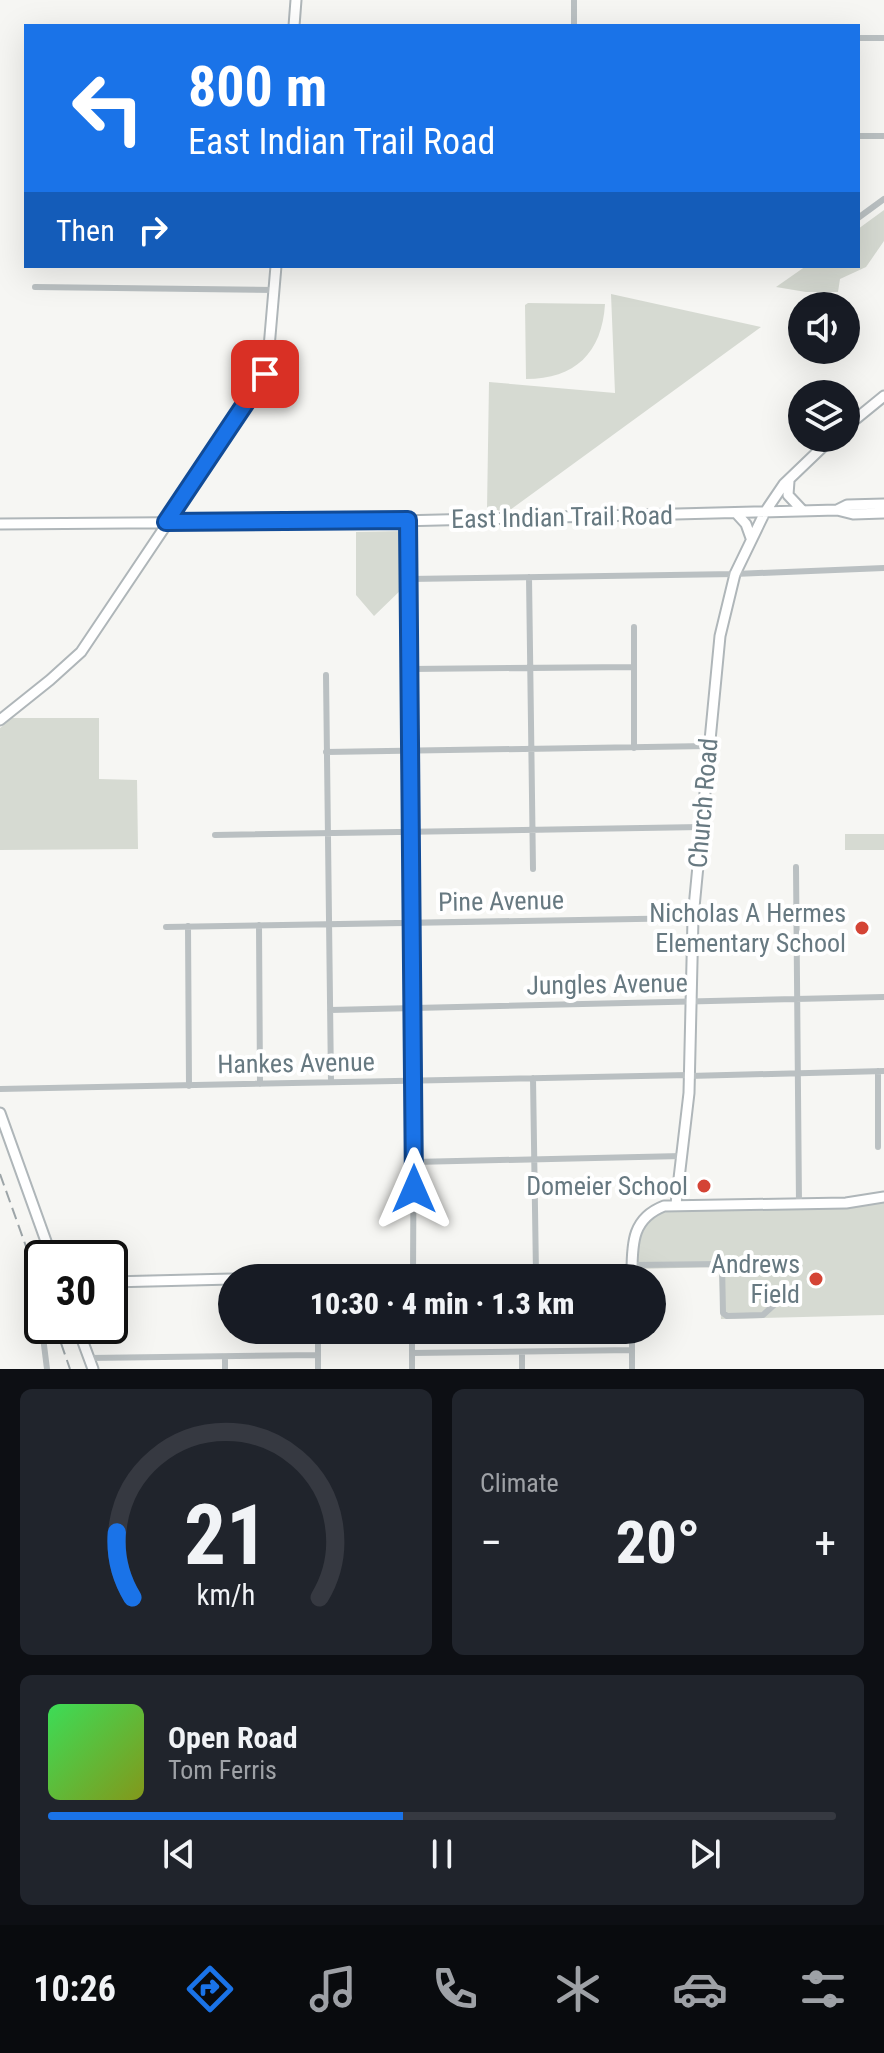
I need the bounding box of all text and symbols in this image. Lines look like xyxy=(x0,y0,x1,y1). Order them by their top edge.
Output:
text: 800 m xyxy=(188,54,327,120)
icon: left xyxy=(56,56,160,160)
text: East Indian Trail Road xyxy=(188,121,495,163)
icon: right xyxy=(131,208,175,252)
text: Then xyxy=(56,213,115,248)
map controls xyxy=(788,292,860,452)
button: sound xyxy=(788,292,860,364)
pin xyxy=(231,340,299,408)
icon: arrive xyxy=(243,352,287,396)
button: layers xyxy=(788,380,860,452)
street label: East Indian Trail Road xyxy=(451,500,673,534)
street label: Church Road xyxy=(682,737,724,869)
street label: Pine Avenue xyxy=(438,885,564,917)
place label: Nicholas A Hermes Elementary School xyxy=(649,898,846,958)
marker: Nicholas A Hermes Elementary School xyxy=(853,919,871,937)
street label: Jungles Avenue xyxy=(526,968,688,1000)
street label: Hankes Avenue xyxy=(217,1047,375,1079)
position arrow xyxy=(372,1147,456,1231)
place label: Domeier School xyxy=(526,1171,688,1201)
marker: Domeier School xyxy=(695,1177,713,1195)
speed limit sign: 30 xyxy=(24,1240,128,1344)
place label: Andrews Field xyxy=(711,1249,800,1309)
marker: Andrews Field xyxy=(807,1270,825,1288)
text: 10:30 · 4 min · 1.3 km xyxy=(310,1286,574,1321)
text: Climate xyxy=(480,1468,559,1498)
text: 21 xyxy=(184,1487,268,1584)
text: 20° xyxy=(616,1507,700,1578)
text: − xyxy=(480,1517,502,1569)
text: + xyxy=(814,1517,836,1569)
text: km/h xyxy=(197,1578,255,1612)
text: Open Road xyxy=(168,1720,298,1755)
text: Tom Ferris xyxy=(168,1755,277,1785)
icon: previous xyxy=(157,1832,201,1876)
icon: pause xyxy=(420,1832,464,1876)
icon: next xyxy=(683,1832,727,1876)
icon: directions xyxy=(182,1961,238,2017)
icon: music xyxy=(305,1961,361,2017)
icon: phone xyxy=(427,1961,483,2017)
icon: climate xyxy=(550,1961,606,2017)
icon: car xyxy=(672,1961,728,2017)
icon: filters xyxy=(795,1961,851,2017)
text: 10:26 xyxy=(33,1968,116,2010)

